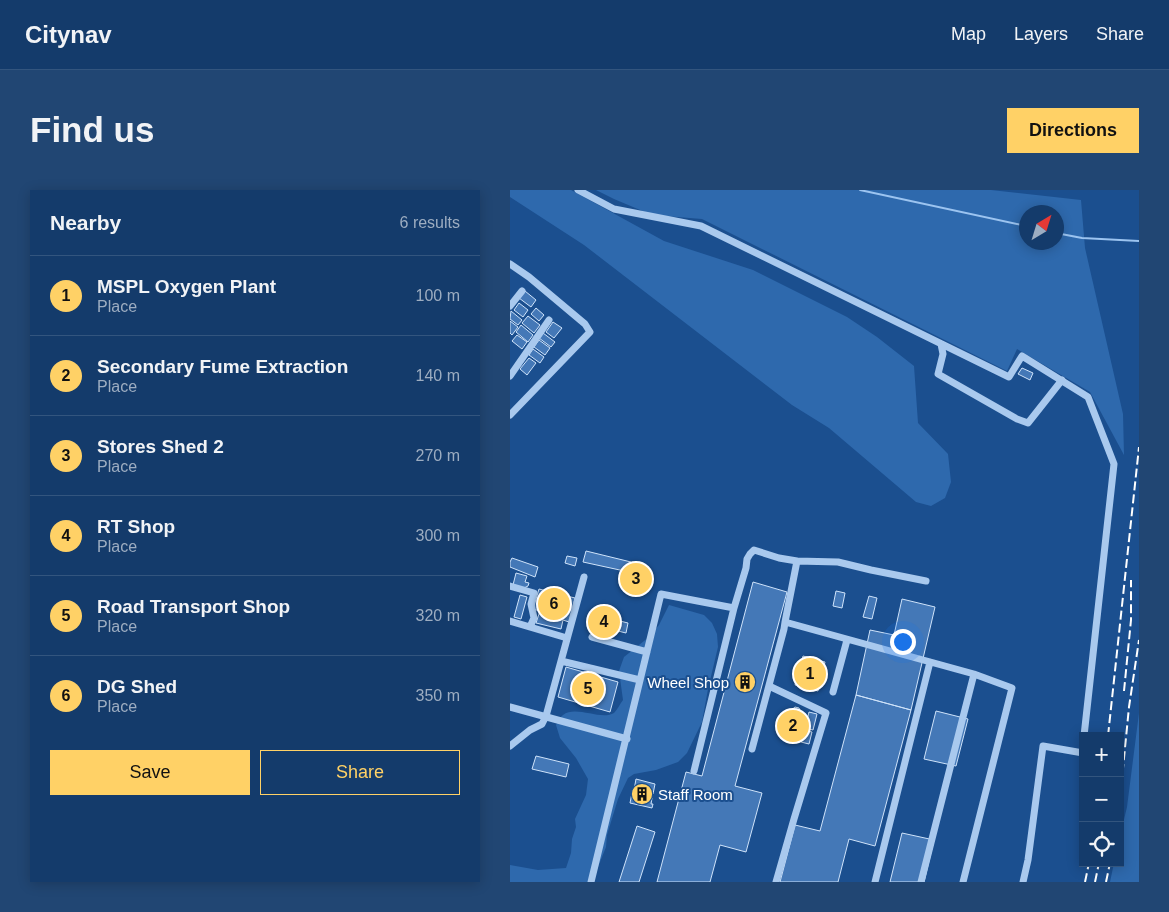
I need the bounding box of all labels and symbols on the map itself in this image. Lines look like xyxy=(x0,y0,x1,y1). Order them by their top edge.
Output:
north arrow xyxy=(1019,205,1064,250)
pin: 3 xyxy=(620,560,652,598)
pin: 6 xyxy=(538,585,570,623)
pin: 4 xyxy=(588,603,620,641)
your location xyxy=(890,629,916,655)
pin: 1 xyxy=(794,655,826,693)
pin: 5 xyxy=(572,670,604,708)
building icon: Wheel Shop xyxy=(733,670,757,694)
place label: Wheel Shop xyxy=(647,674,729,691)
pin: 2 xyxy=(777,707,809,745)
building icon: Staff Room xyxy=(630,782,654,806)
place label: Staff Room xyxy=(658,786,733,803)

